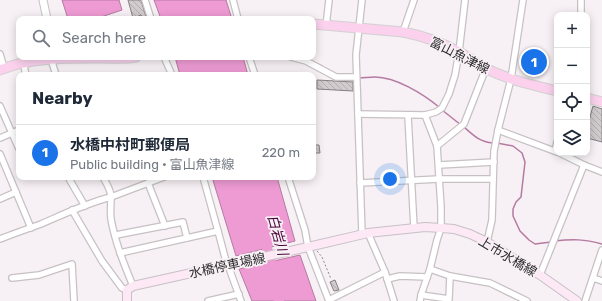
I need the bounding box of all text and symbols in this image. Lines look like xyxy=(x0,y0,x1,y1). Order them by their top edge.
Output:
map controls xyxy=(554,12,590,156)
button: + xyxy=(554,12,590,48)
search box xyxy=(16,16,316,60)
icon: search xyxy=(30,27,52,49)
text: Search here xyxy=(62,29,146,47)
street label: 富山魚津線 xyxy=(427,34,492,77)
pin: 1 xyxy=(521,47,547,77)
button: − xyxy=(554,48,590,84)
button: locate xyxy=(554,84,590,120)
text: Nearby xyxy=(32,88,93,108)
button: layers xyxy=(554,120,590,156)
text: 水橋中村町郵便局 xyxy=(70,136,190,154)
text: 1 xyxy=(42,145,48,160)
text: 220 m xyxy=(262,145,300,160)
text: Public building · 富山魚津線 xyxy=(70,157,235,172)
your location xyxy=(380,169,400,189)
water label: 白岩川 xyxy=(264,213,292,260)
street label: 上市水橋線 xyxy=(476,233,539,280)
street label: 水橋停車場線 xyxy=(187,250,267,281)

